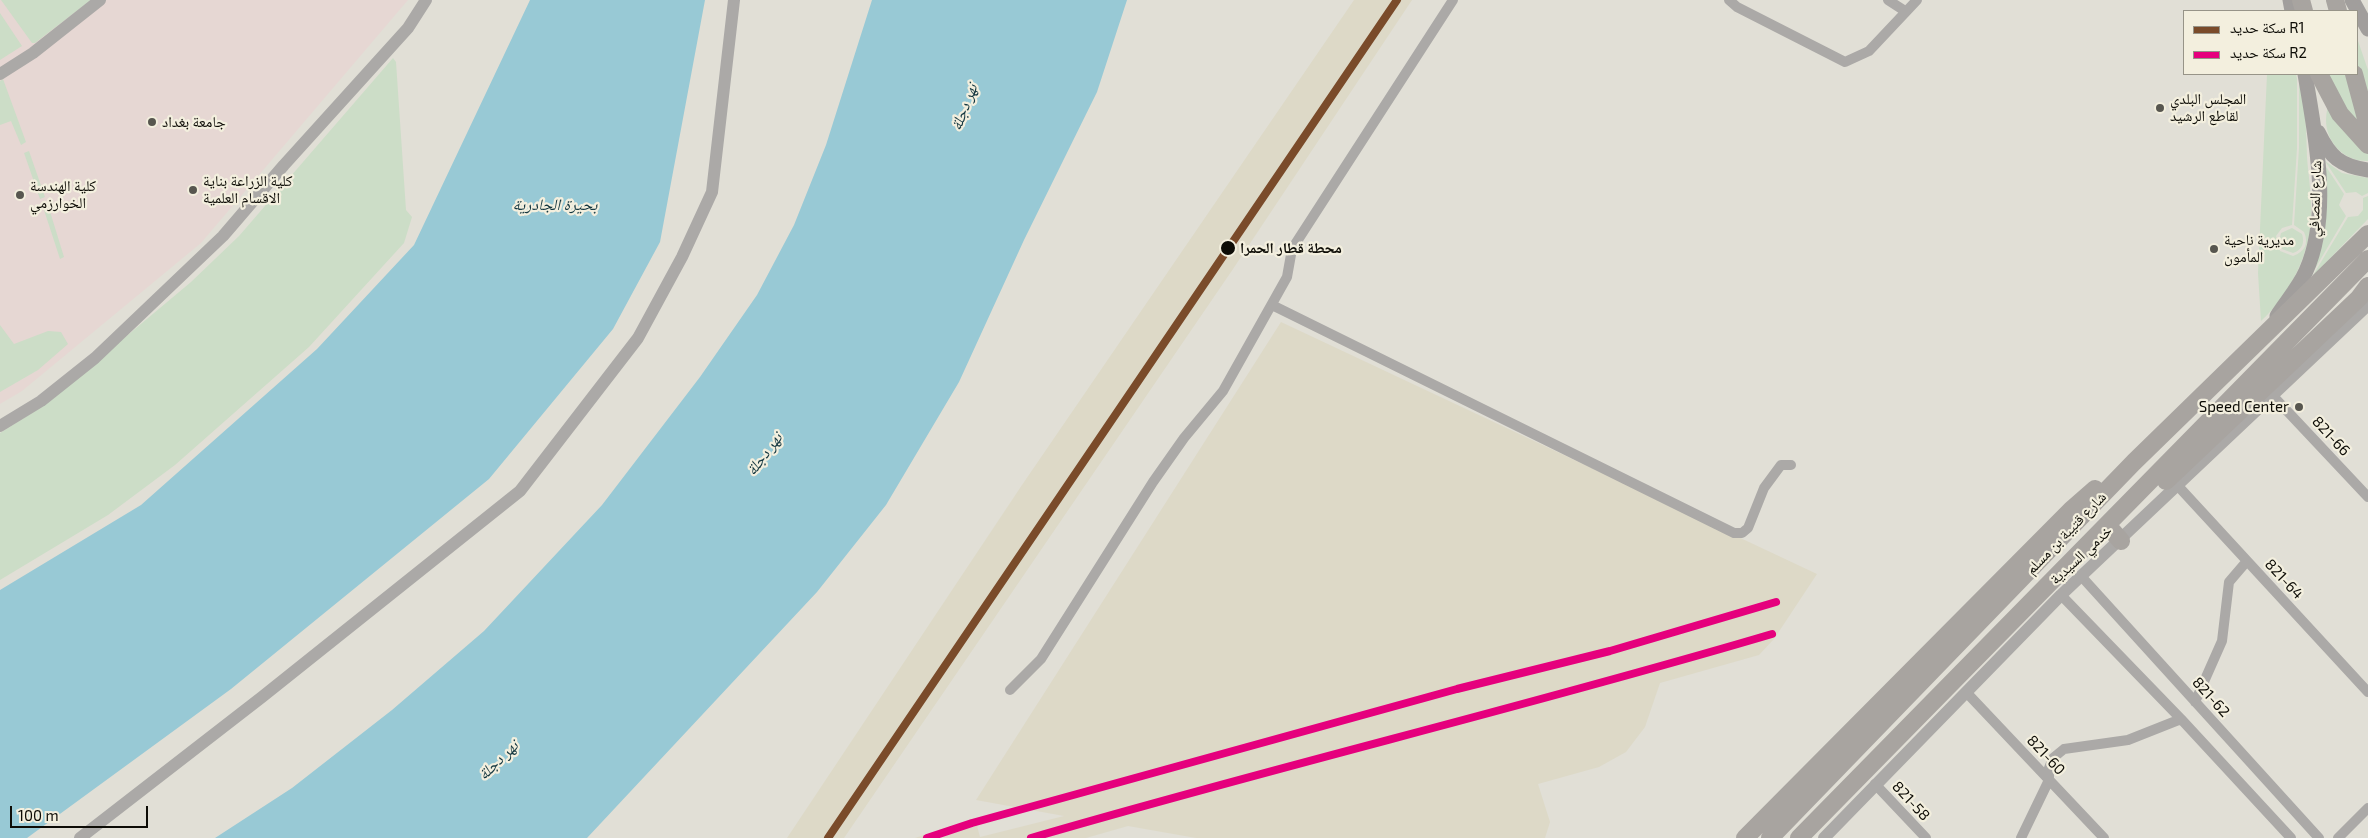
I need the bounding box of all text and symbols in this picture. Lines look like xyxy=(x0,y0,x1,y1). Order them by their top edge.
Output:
legend xyxy=(2183,10,2358,75)
text: سكة حديد R1 xyxy=(2230,18,2304,36)
text: سكة حديد R2 xyxy=(2230,43,2307,61)
water label: نهر دجلة xyxy=(946,81,982,133)
place label: المجلس البلدي لقاطع الرشيد xyxy=(2170,90,2246,125)
marker: المجلس البلدي لقاطع الرشيد xyxy=(2154,102,2166,114)
place label: جامعة بغداد xyxy=(162,113,226,131)
marker: جامعة بغداد xyxy=(146,116,158,128)
street label: شارع المصافي xyxy=(2305,160,2325,238)
place label: كلية الزراعة بناية الاقسام العلمية xyxy=(203,172,293,207)
place label: كلية الهندسة الخوارزمي xyxy=(30,177,96,212)
marker: كلية الزراعة بناية الاقسام العلمية xyxy=(187,184,199,196)
marker: كلية الهندسة الخوارزمي xyxy=(14,189,26,201)
water label: بحيرة الجادرية xyxy=(513,195,597,215)
place label: مديرية ناحية المأمون xyxy=(2224,231,2294,266)
marker: محطة قطار الحمرا xyxy=(1219,239,1237,257)
place label: محطة قطار الحمرا xyxy=(1240,239,1342,257)
marker: مديرية ناحية المأمون xyxy=(2208,243,2220,255)
place label: Speed Center xyxy=(2199,398,2289,416)
marker: Speed Center xyxy=(2293,401,2305,413)
street label: 821-66 xyxy=(2308,413,2354,459)
water label: نهر دجلة xyxy=(742,429,786,479)
street label: شارع قتيبة بن مسلم xyxy=(2022,488,2110,578)
street label: خدمي السيدية xyxy=(2046,522,2116,588)
street label: 821-64 xyxy=(2261,555,2307,603)
street label: 821-62 xyxy=(2189,673,2233,721)
street label: 821-60 xyxy=(2023,731,2069,779)
water label: نهر دجلة xyxy=(474,736,522,784)
street label: 821-58 xyxy=(1888,778,1934,824)
scale bar xyxy=(12,796,150,828)
text: 100 m xyxy=(18,806,59,824)

